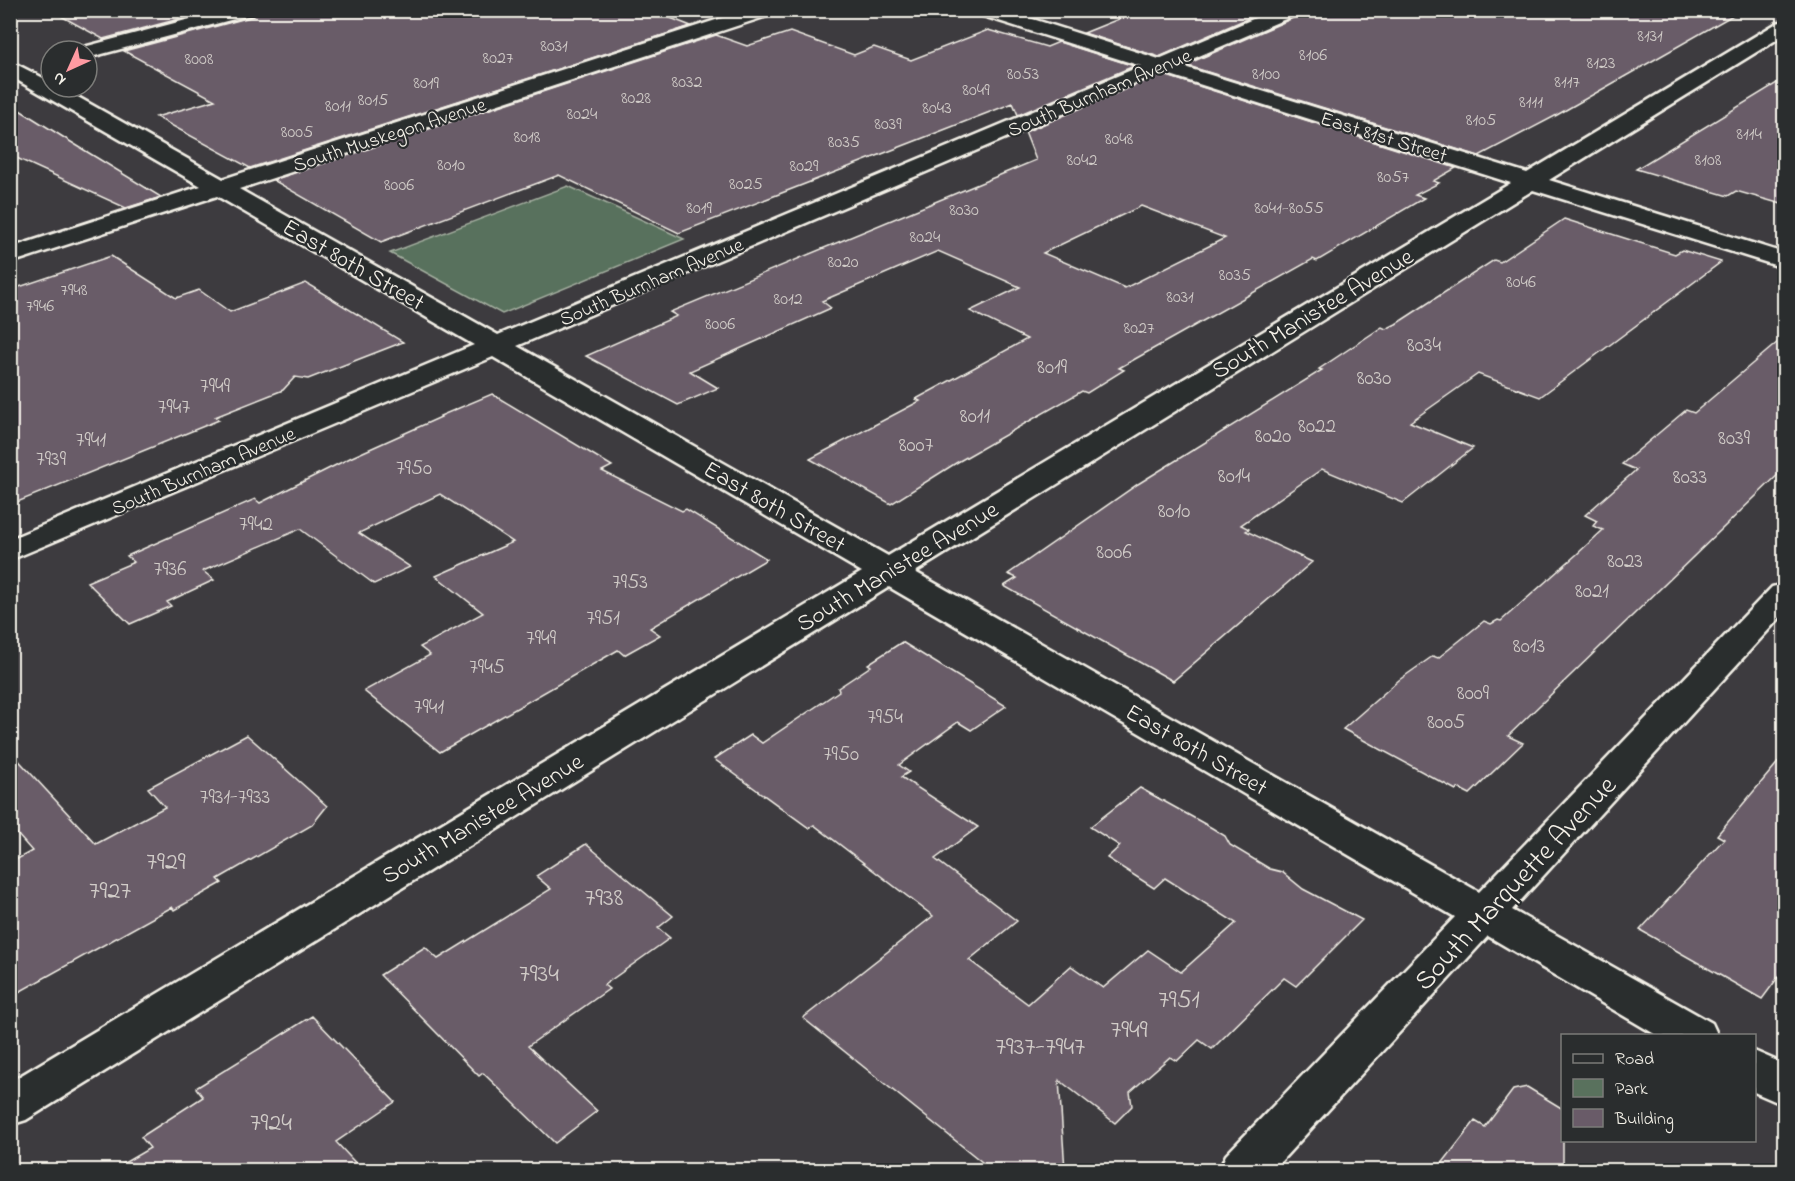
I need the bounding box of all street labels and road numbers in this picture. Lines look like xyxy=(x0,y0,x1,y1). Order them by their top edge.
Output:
street label: South Burnham Avenue xyxy=(1003,42,1197,146)
street label: South Muskegon Avenue xyxy=(290,91,490,182)
street label: East 81st Street xyxy=(1316,105,1450,171)
street label: East 80th Street xyxy=(275,211,430,321)
street label: South Burnham Avenue xyxy=(555,231,749,335)
street label: South Manistee Avenue xyxy=(1206,241,1421,389)
street label: South Burnham Avenue xyxy=(107,420,301,524)
street label: East 80th Street xyxy=(696,453,851,563)
street label: South Manistee Avenue xyxy=(791,494,1006,642)
street label: East 80th Street xyxy=(1118,696,1273,806)
street label: South Manistee Avenue xyxy=(376,746,591,894)
street label: South Marquette Avenue xyxy=(1406,767,1628,1001)

